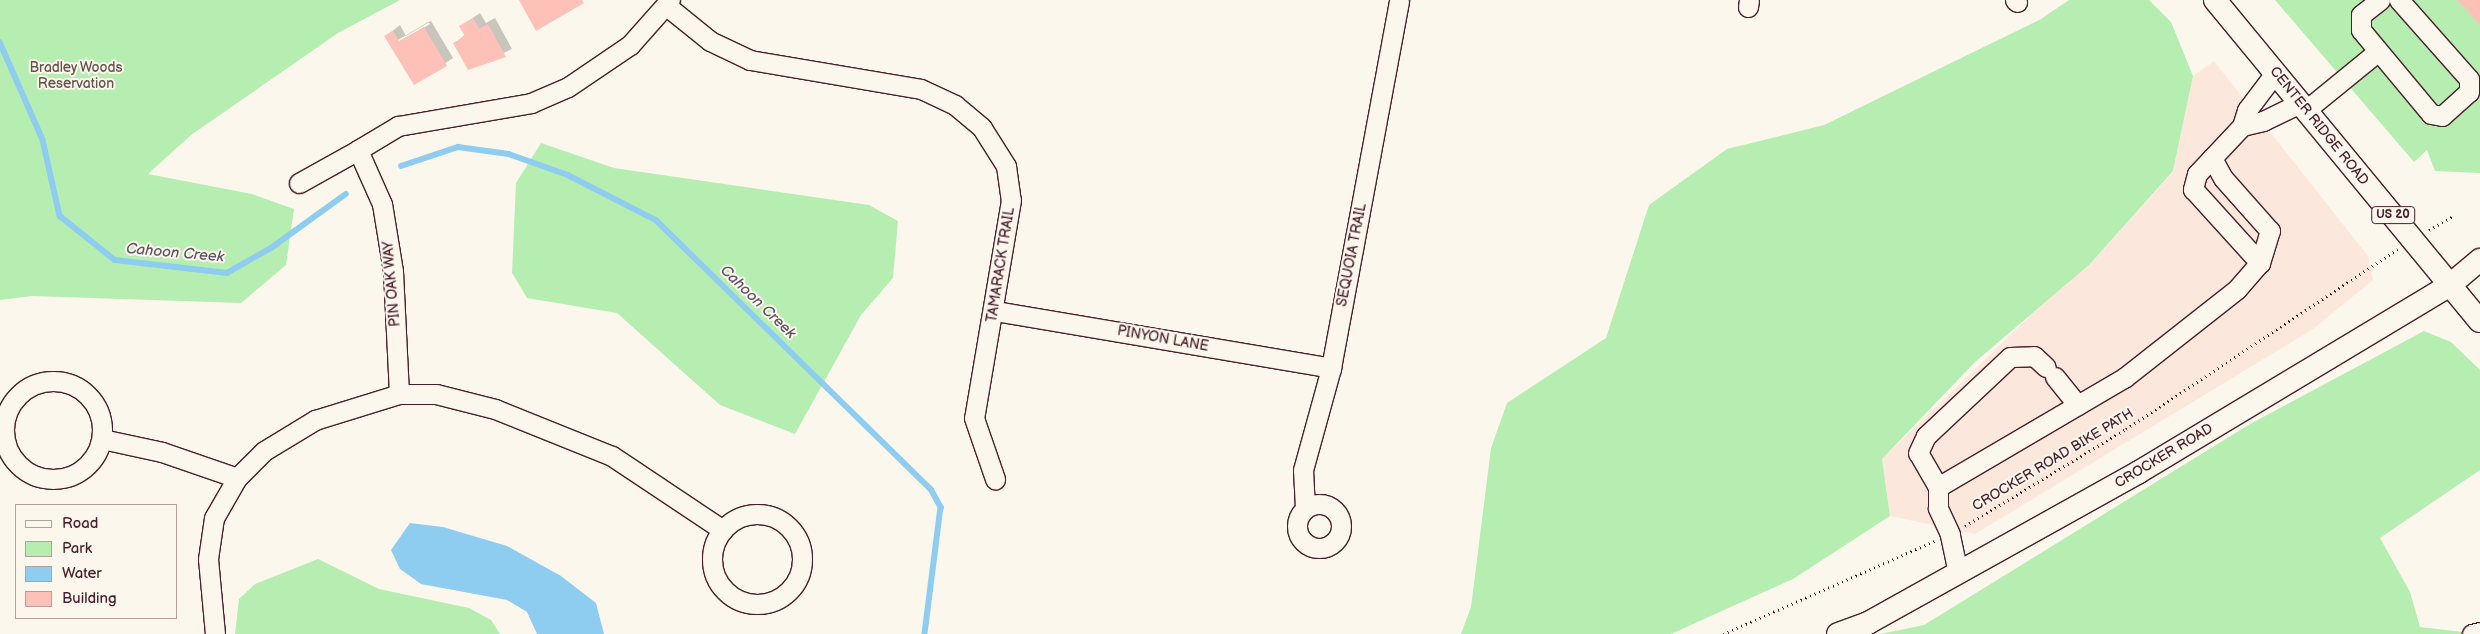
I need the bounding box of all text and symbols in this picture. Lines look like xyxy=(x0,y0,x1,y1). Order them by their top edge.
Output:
park label: Bradley Woods Reservation xyxy=(29,60,123,92)
street label: CENTER RIDGE ROAD xyxy=(2266,63,2372,189)
street label: SEQUOIA TRAIL xyxy=(1334,202,1370,308)
street label: TAMARACK TRAIL xyxy=(984,206,1018,324)
road number: US 20 xyxy=(2370,206,2416,224)
water label: Cahoon Creek xyxy=(125,240,225,266)
street label: PIN OAK WAY xyxy=(380,240,404,328)
water label: Cahoon Creek xyxy=(716,261,800,343)
street label: PINYON LANE xyxy=(1116,323,1210,355)
street label: CROCKER ROAD BIKE PATH xyxy=(1970,405,2136,515)
street label: CROCKER ROAD xyxy=(2112,420,2216,492)
legend xyxy=(15,504,178,619)
text: Road xyxy=(62,514,98,533)
text: Park xyxy=(62,539,92,558)
text: Water xyxy=(62,564,102,583)
text: Building xyxy=(62,589,117,608)

